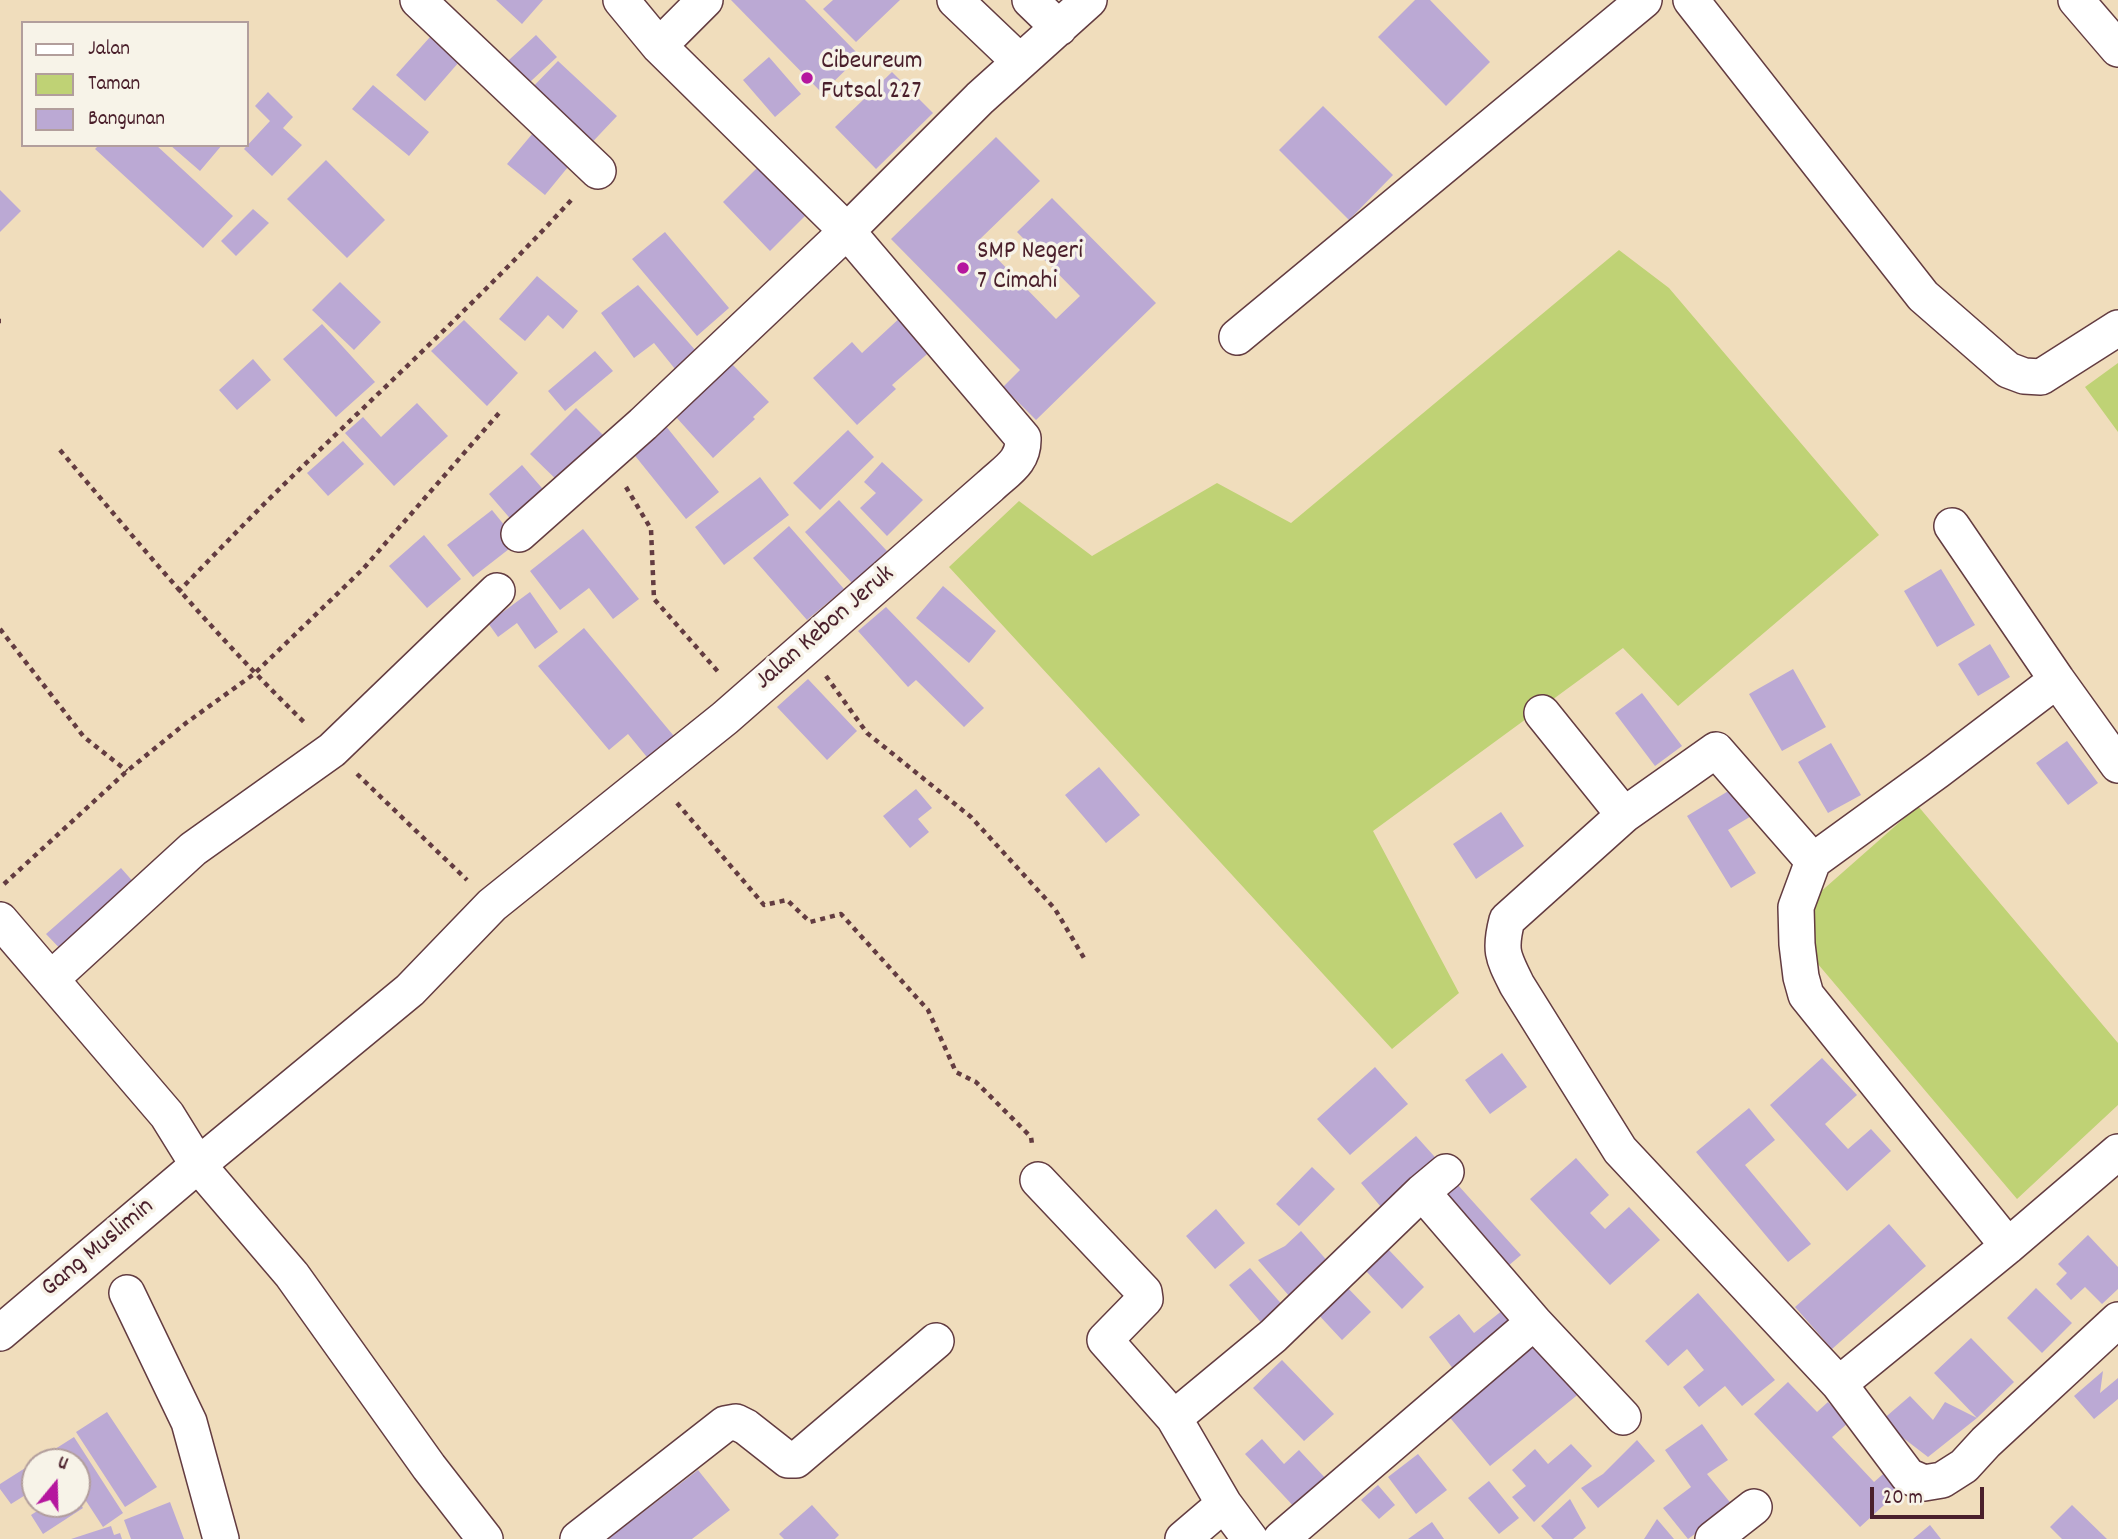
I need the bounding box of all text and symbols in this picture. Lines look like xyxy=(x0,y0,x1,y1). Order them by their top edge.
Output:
legend xyxy=(21,21,248,147)
text: Jalan xyxy=(88,35,130,65)
place label: Cibeureum Futsal 227 xyxy=(821,47,923,108)
text: Taman xyxy=(88,70,140,100)
marker: Cibeureum Futsal 227 xyxy=(799,70,815,86)
text: Bangunan xyxy=(88,105,165,135)
place label: SMP Negeri 7 Cimahi xyxy=(977,237,1083,298)
marker: SMP Negeri 7 Cimahi xyxy=(955,260,971,276)
street label: Jalan Kebon Jeruk xyxy=(750,560,902,698)
street label: Gang Muslimin xyxy=(36,1193,162,1305)
north arrow xyxy=(21,1448,91,1518)
text: U xyxy=(54,1450,71,1479)
scale bar xyxy=(1873,1472,1987,1516)
text: 20 m xyxy=(1883,1484,1923,1514)

